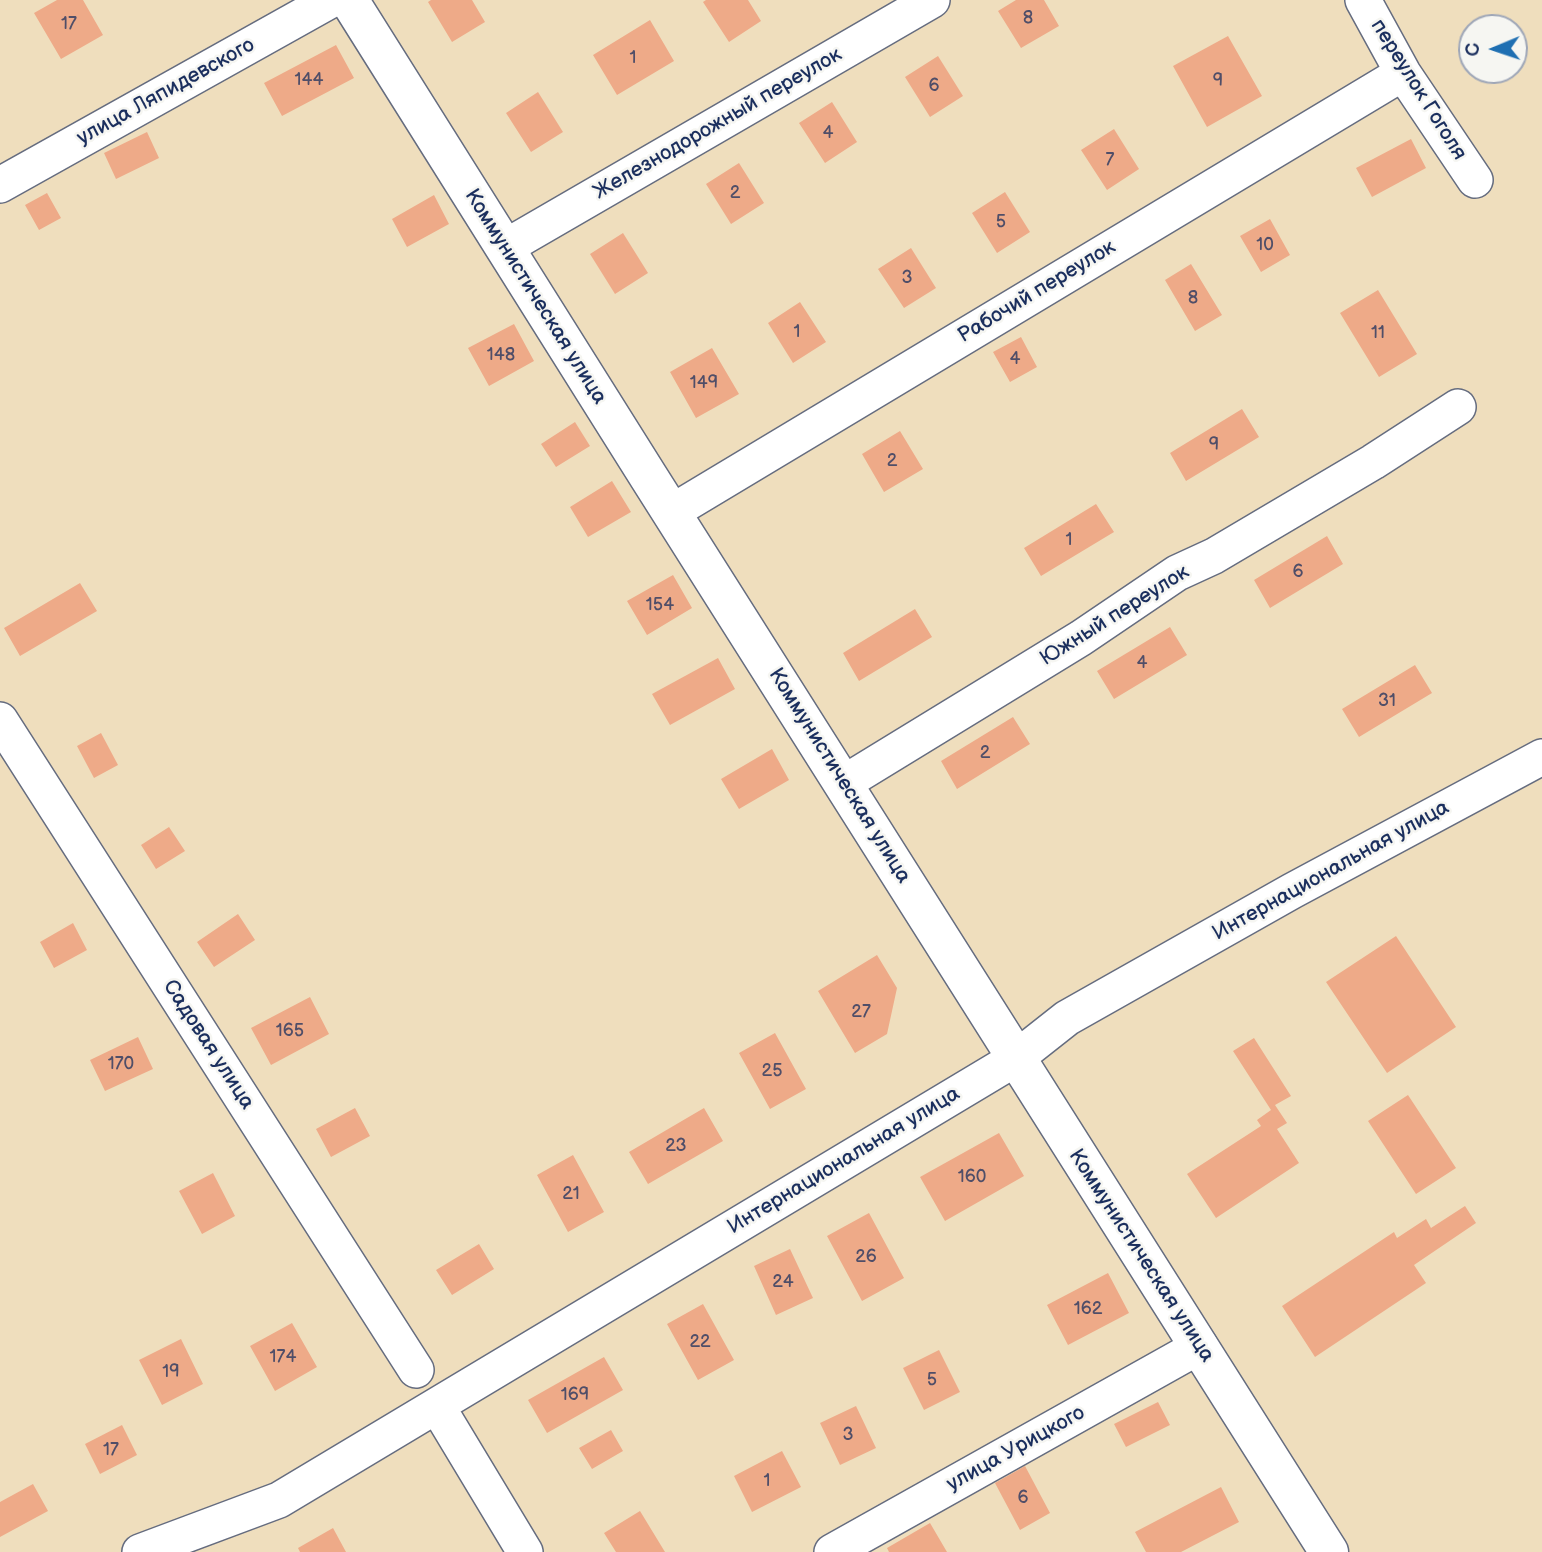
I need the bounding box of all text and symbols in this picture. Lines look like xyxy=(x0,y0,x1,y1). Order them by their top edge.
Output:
house number: 8 xyxy=(1023,7,1033,29)
house number: 17 xyxy=(61,13,77,35)
north arrow xyxy=(1458,14,1528,84)
street label: переулок Гоголя xyxy=(1365,15,1471,165)
street label: улица Ляпидевского xyxy=(73,33,259,151)
street label: Железнодорожный переулок xyxy=(589,42,847,206)
text: С xyxy=(1462,43,1485,57)
house number: 1 xyxy=(630,47,636,69)
house number: 144 xyxy=(295,69,323,91)
house number: 9 xyxy=(1213,70,1223,92)
house number: 6 xyxy=(929,75,939,97)
house number: 4 xyxy=(823,122,833,144)
house number: 7 xyxy=(1106,149,1114,171)
house number: 2 xyxy=(730,182,740,204)
street label: Коммунистическая улица xyxy=(458,185,612,409)
house number: 5 xyxy=(996,211,1006,233)
house number: 10 xyxy=(1256,234,1274,256)
street label: Рабочий переулок xyxy=(954,235,1120,349)
house number: 3 xyxy=(901,267,913,289)
house number: 8 xyxy=(1188,287,1198,309)
house number: 1 xyxy=(794,321,800,343)
house number: 11 xyxy=(1371,322,1385,344)
house number: 148 xyxy=(487,344,515,366)
house number: 4 xyxy=(1010,348,1020,370)
house number: 149 xyxy=(690,372,718,394)
house number: 9 xyxy=(1209,434,1219,456)
house number: 2 xyxy=(887,450,897,472)
house number: 1 xyxy=(1066,529,1072,551)
street label: Южный переулок xyxy=(1036,560,1194,672)
house number: 6 xyxy=(1293,561,1303,583)
house number: 154 xyxy=(646,594,674,616)
house number: 4 xyxy=(1137,652,1147,674)
street label: Коммунистическая улица xyxy=(762,664,916,888)
house number: 31 xyxy=(1378,690,1396,712)
house number: 2 xyxy=(980,742,990,764)
street label: Интернациональная улица xyxy=(1208,795,1454,947)
street label: Садовая улица xyxy=(157,976,259,1114)
house number: 27 xyxy=(851,1001,871,1023)
house number: 165 xyxy=(276,1020,304,1042)
house number: 170 xyxy=(108,1053,134,1075)
house number: 25 xyxy=(762,1060,782,1082)
street label: Интернациональная улица xyxy=(723,1082,965,1240)
house number: 23 xyxy=(665,1135,687,1157)
street label: Коммунистическая улица xyxy=(1063,1145,1219,1367)
house number: 160 xyxy=(958,1166,986,1188)
house number: 21 xyxy=(562,1183,580,1205)
house number: 26 xyxy=(855,1246,877,1268)
house number: 24 xyxy=(772,1271,794,1293)
house number: 162 xyxy=(1074,1298,1102,1320)
house number: 22 xyxy=(689,1331,711,1353)
house number: 174 xyxy=(270,1346,296,1368)
house number: 19 xyxy=(162,1361,180,1383)
house number: 5 xyxy=(927,1369,937,1391)
house number: 169 xyxy=(561,1384,589,1406)
street label: улица Урицкого xyxy=(943,1401,1089,1497)
house number: 3 xyxy=(842,1424,854,1446)
house number: 17 xyxy=(103,1439,119,1461)
house number: 1 xyxy=(764,1470,770,1492)
house number: 6 xyxy=(1018,1487,1028,1509)

